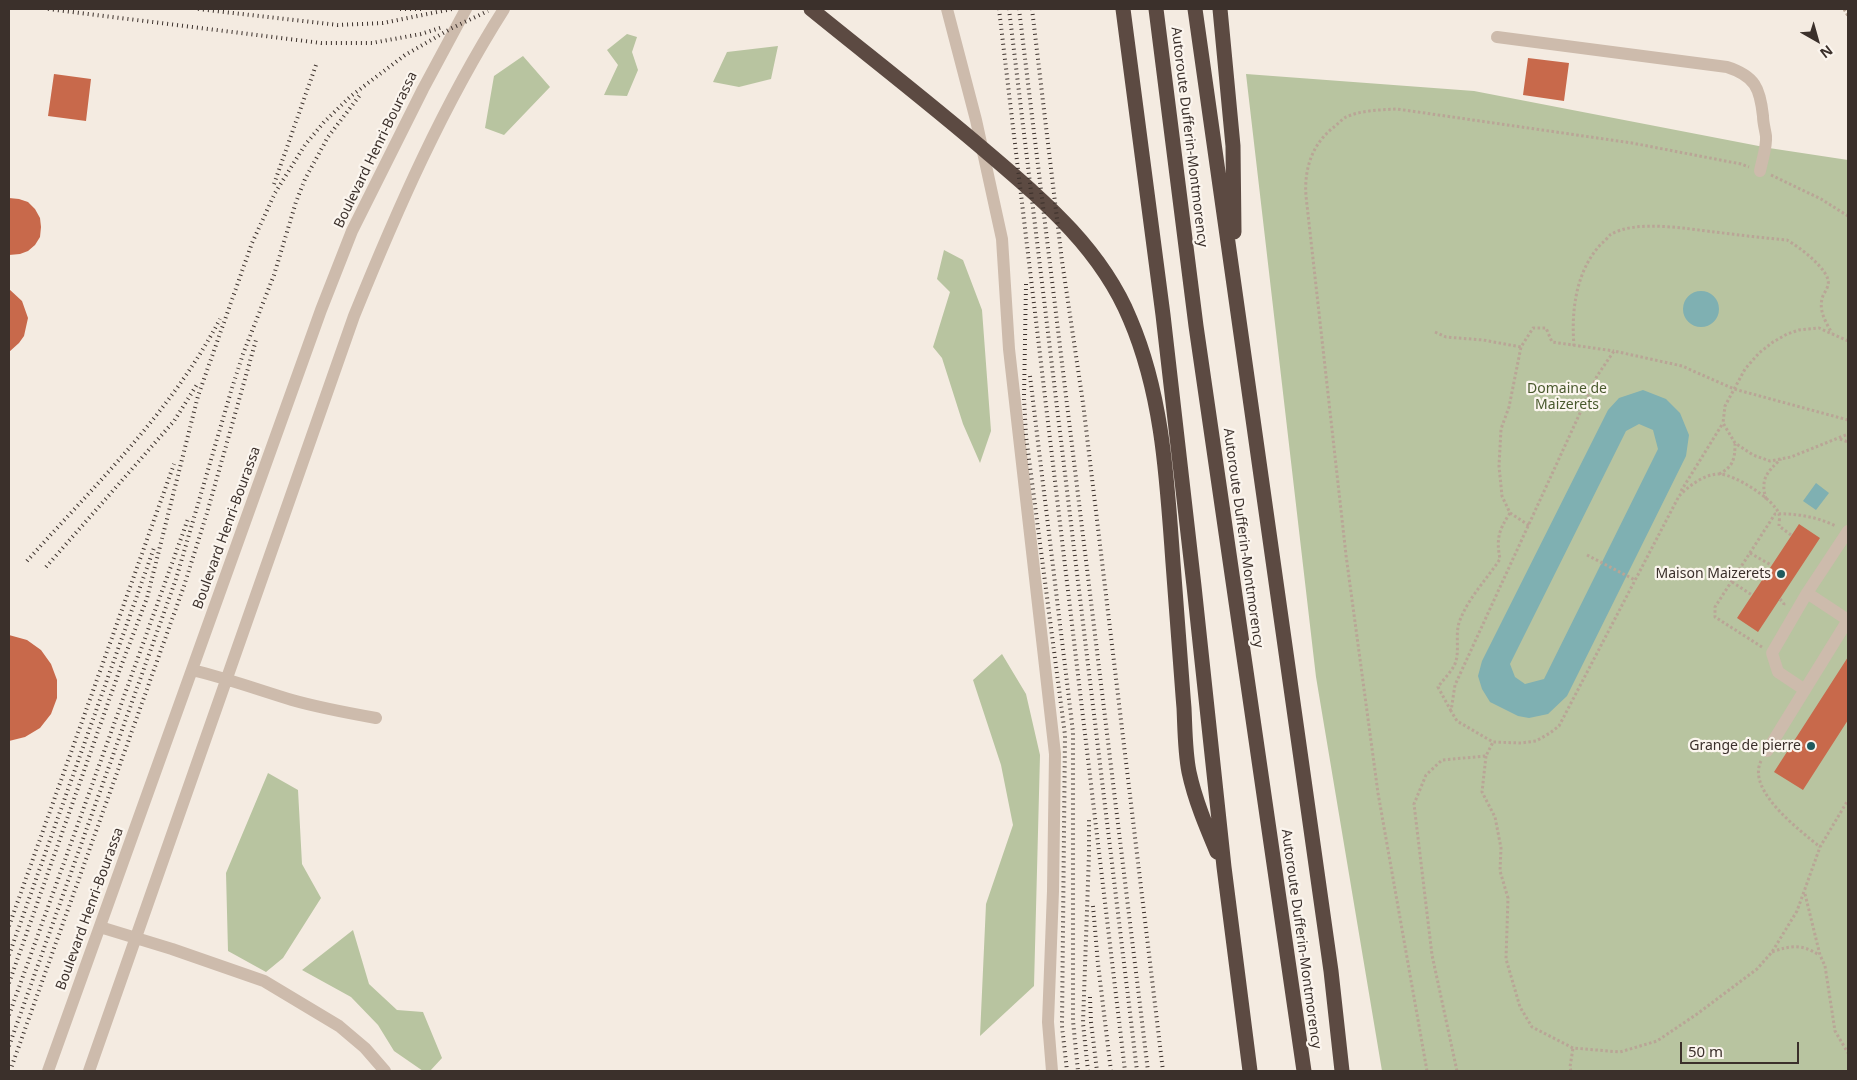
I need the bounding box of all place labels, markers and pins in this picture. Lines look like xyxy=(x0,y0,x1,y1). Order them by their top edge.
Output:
place label: Maison Maizerets xyxy=(1656,566,1771,582)
marker: Maison Maizerets xyxy=(1775,568,1787,580)
place label: Grange de pierre xyxy=(1689,738,1801,754)
marker: Grange de pierre xyxy=(1805,740,1817,752)

